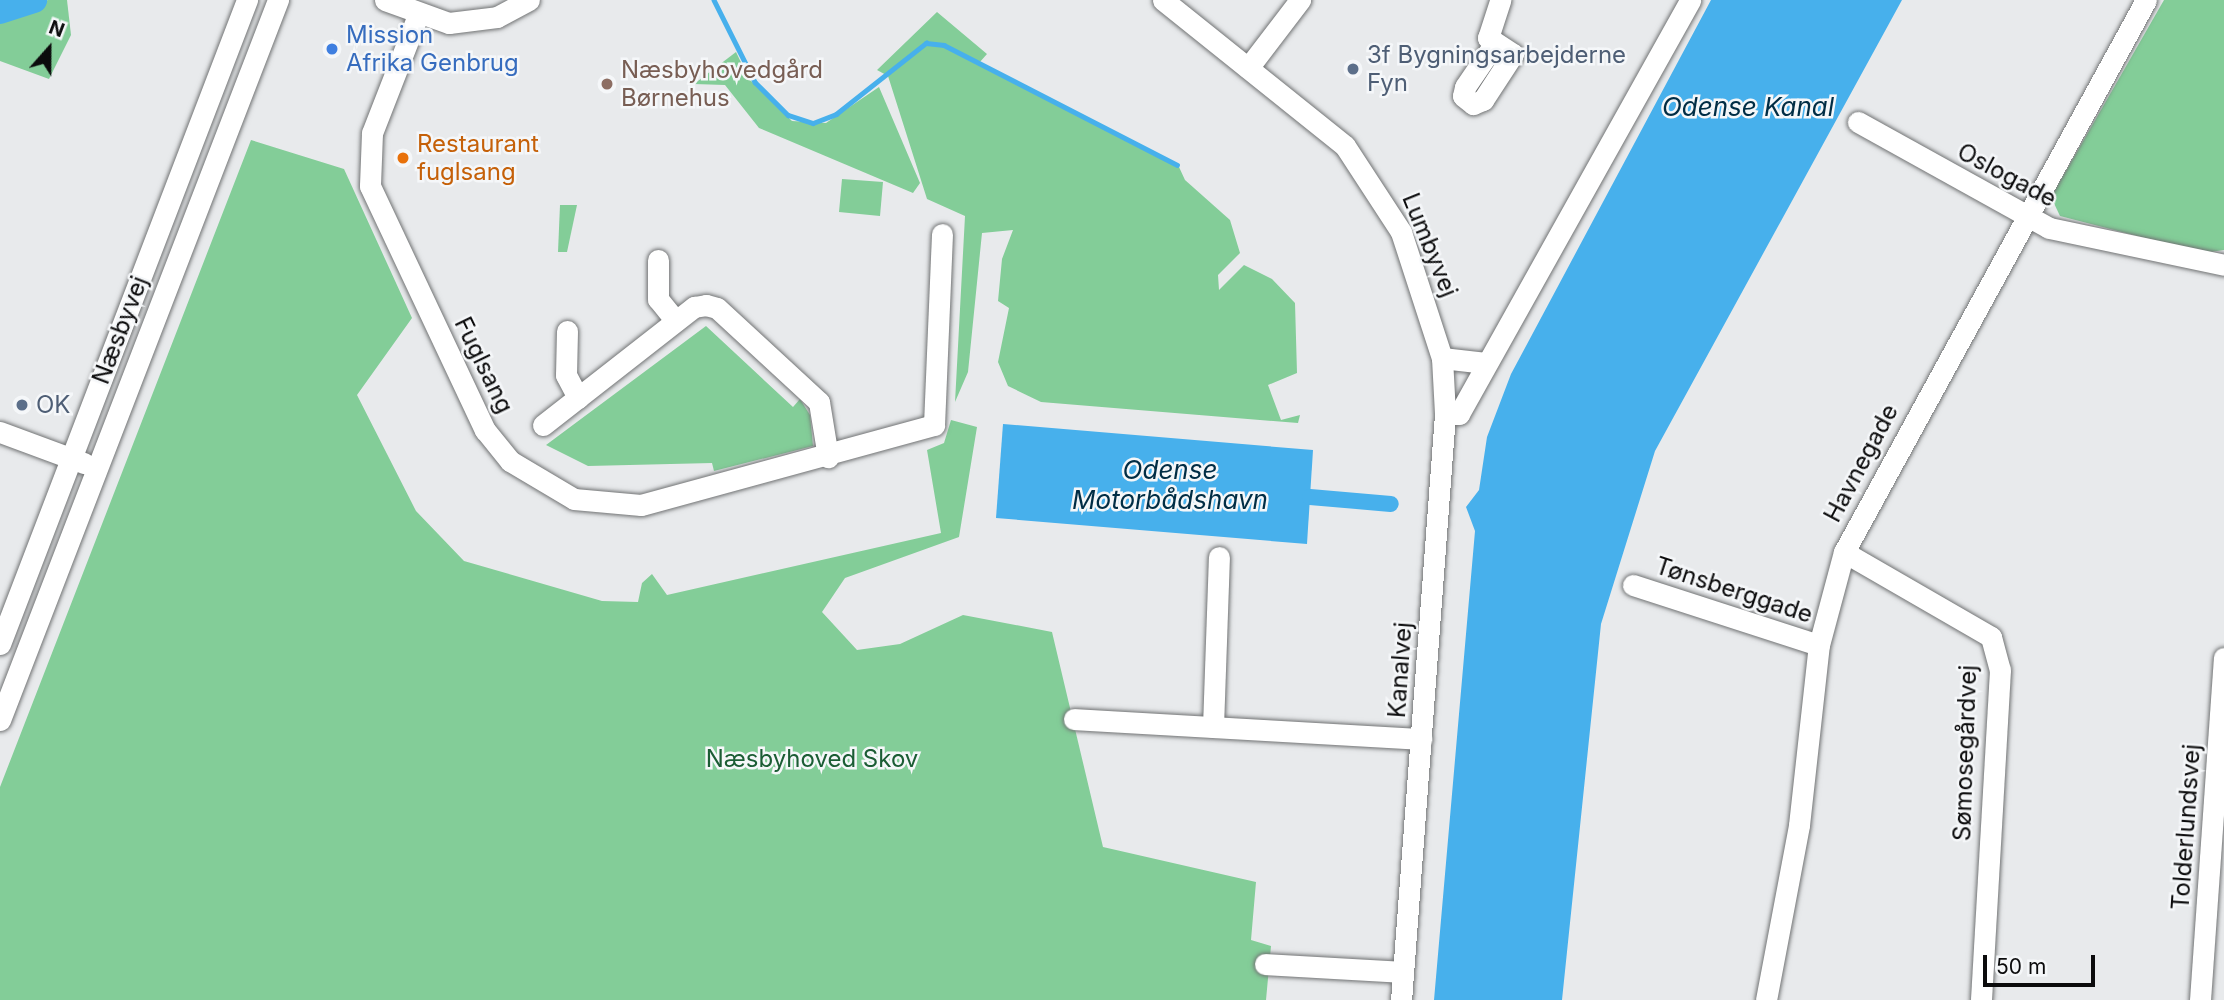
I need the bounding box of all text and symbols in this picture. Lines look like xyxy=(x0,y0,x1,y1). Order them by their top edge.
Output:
north arrow xyxy=(14,14,84,84)
text: N xyxy=(46,16,68,42)
place label: Mission Afrika Genbrug xyxy=(346,21,519,77)
marker: Mission Afrika Genbrug xyxy=(324,41,340,57)
place label: 3f Bygningsarbejderne Fyn xyxy=(1367,41,1626,97)
place label: Næsbyhovedgård Børnehus xyxy=(621,56,823,112)
marker: 3f Bygningsarbejderne Fyn xyxy=(1345,61,1361,77)
marker: Næsbyhovedgård Børnehus xyxy=(599,76,615,92)
water label: Odense Kanal xyxy=(1662,91,1834,123)
place label: Restaurant fuglsang xyxy=(417,130,539,186)
street label: Oslogade xyxy=(1953,137,2061,213)
marker: Restaurant fuglsang xyxy=(395,150,411,166)
street label: Lumbyvej xyxy=(1396,189,1464,301)
street label: Næsbyvej xyxy=(86,272,154,388)
street label: Fuglsang xyxy=(448,312,520,418)
place label: OK xyxy=(36,391,70,419)
marker: OK xyxy=(14,397,30,413)
street label: Havnegade xyxy=(1818,399,1904,527)
water label: Odense Motorbådshavn xyxy=(1072,454,1268,516)
street label: Tønsberggade xyxy=(1652,551,1816,629)
street label: Kanalvej xyxy=(1382,621,1418,719)
street label: Sømosegårdvej xyxy=(1948,664,1982,842)
street label: Tolderlundsvej xyxy=(2166,743,2206,911)
park label: Næsbyhoved Skov xyxy=(706,745,918,773)
scale bar xyxy=(1986,940,2098,984)
text: 50 m xyxy=(1996,954,2046,979)

